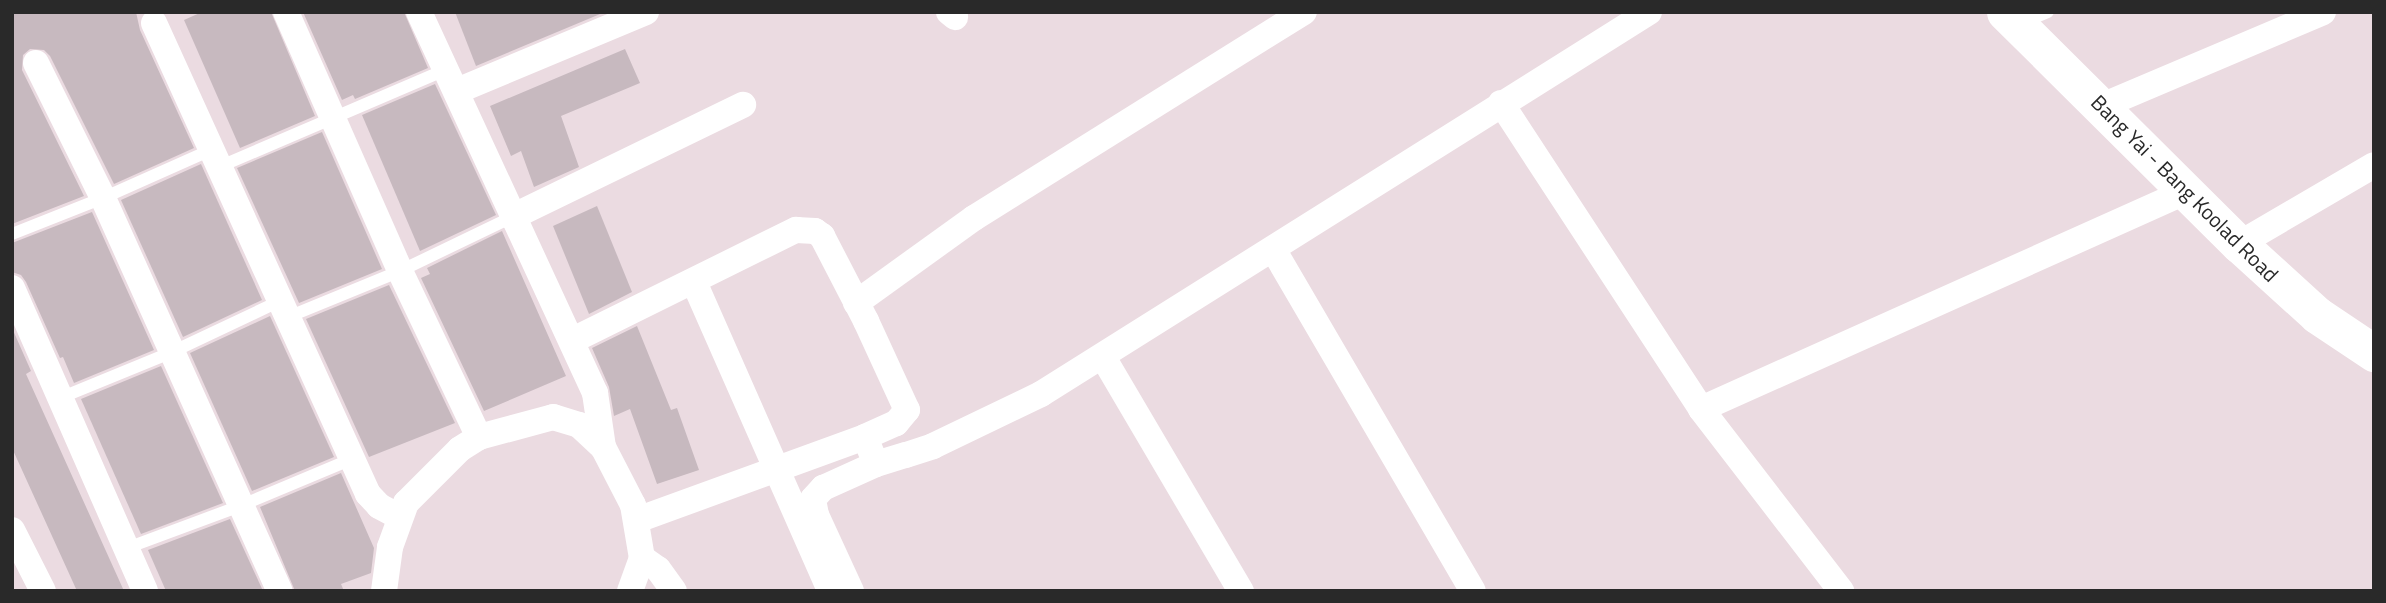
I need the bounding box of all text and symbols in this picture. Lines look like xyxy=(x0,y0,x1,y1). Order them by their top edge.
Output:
street label: Bang Yai - Bang Koolad Road xyxy=(2086,89,2284,287)

